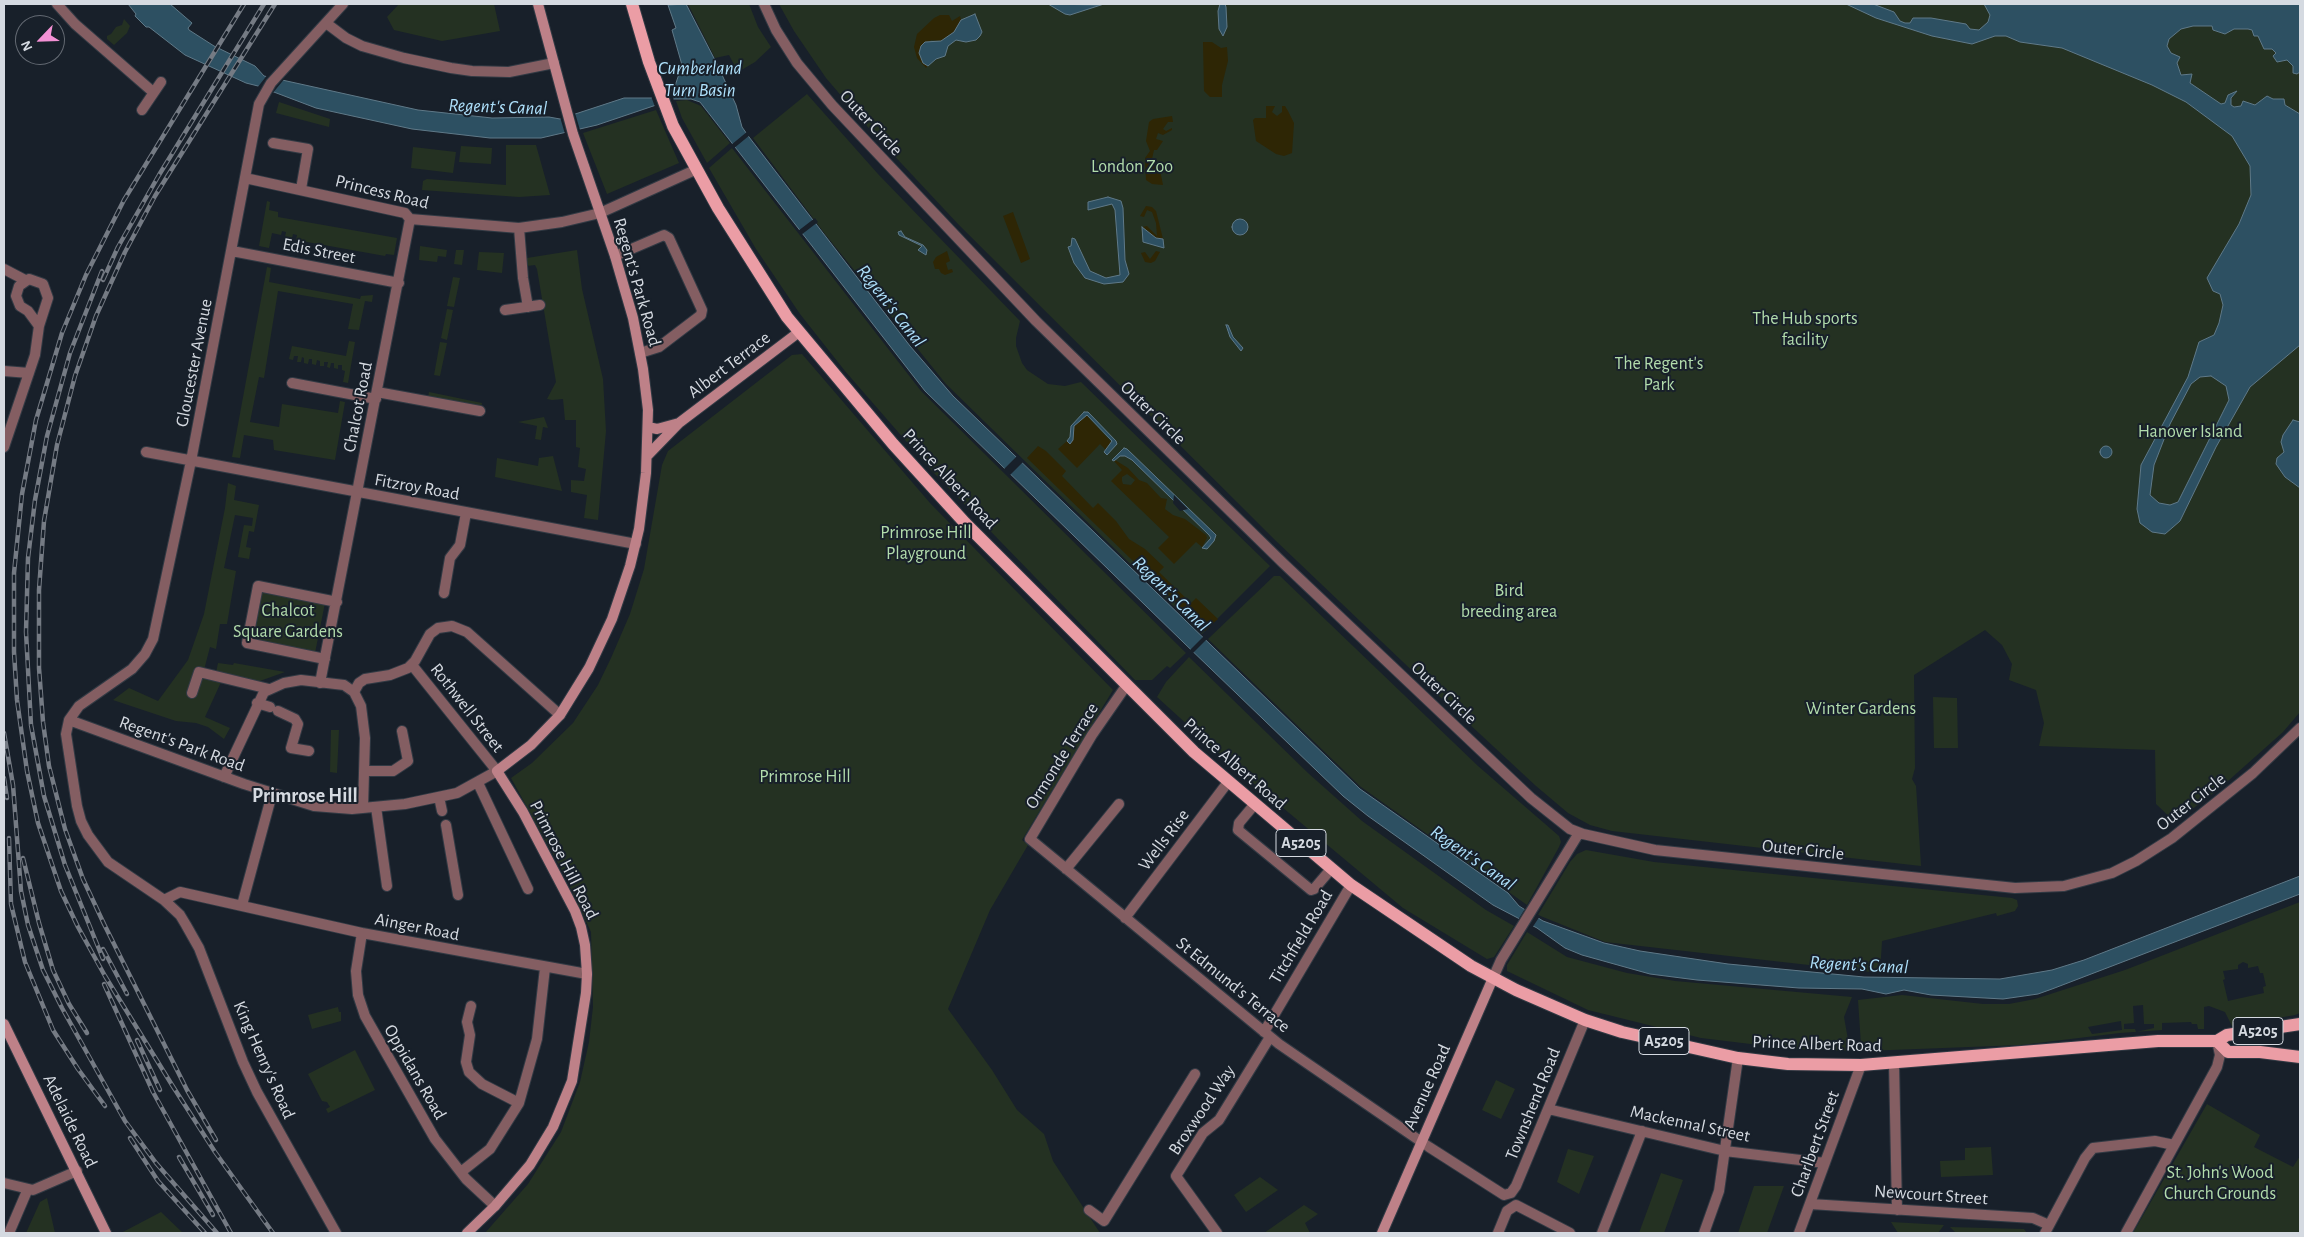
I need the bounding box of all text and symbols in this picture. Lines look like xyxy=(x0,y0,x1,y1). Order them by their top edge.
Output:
north arrow xyxy=(15,15,65,65)
text: N xyxy=(19,38,36,53)
water label: Cumberland Turn Basin xyxy=(658,57,742,101)
street label: Outer Circle xyxy=(835,86,907,160)
water label: Regent's Canal xyxy=(448,94,548,120)
park label: London Zoo xyxy=(1091,156,1173,178)
street label: Princess Road xyxy=(333,170,431,214)
street label: Regent's Park Road xyxy=(608,215,666,349)
street label: Edis Street xyxy=(281,233,357,269)
water label: Regent's Canal xyxy=(852,260,930,352)
street label: Gloucester Avenue xyxy=(171,297,217,429)
park label: The Hub sports facility xyxy=(1752,308,1858,350)
street label: Albert Terrace xyxy=(683,327,775,403)
park label: The Regent's Park xyxy=(1615,353,1703,396)
street label: Chalcot Road xyxy=(339,360,377,454)
street label: Outer Circle xyxy=(1116,377,1190,449)
park label: Hanover Island xyxy=(2138,421,2242,443)
street label: Prince Albert Road xyxy=(898,424,1002,534)
street label: Fitzroy Road xyxy=(373,469,461,505)
park label: Primrose Hill Playground xyxy=(880,522,972,564)
water label: Regent's Canal xyxy=(1127,551,1215,637)
park label: Bird breeding area xyxy=(1461,580,1557,622)
park label: Chalcot Square Gardens xyxy=(233,600,343,642)
street label: Outer Circle xyxy=(1407,657,1481,729)
street label: Rothwell Street xyxy=(425,659,509,757)
park label: Winter Gardens xyxy=(1806,698,1916,720)
street label: Ormonde Terrace xyxy=(1021,699,1103,813)
street label: Regent's Park Road xyxy=(116,711,248,777)
street label: Prince Albert Road xyxy=(1179,713,1291,815)
park label: Primrose Hill xyxy=(759,766,851,788)
street label: Outer Circle xyxy=(2152,768,2230,836)
district label: Primrose Hill xyxy=(252,784,358,808)
street label: Primrose Hill Road xyxy=(525,797,603,923)
street label: Wells Rise xyxy=(1134,805,1194,875)
water label: Regent's Canal xyxy=(1426,820,1520,896)
road number: A5205 xyxy=(1276,830,1326,856)
street label: Outer Circle xyxy=(1761,835,1845,865)
street label: Titchfield Road xyxy=(1265,886,1337,988)
street label: Ainger Road xyxy=(373,908,461,946)
street label: St Edmund's Terrace xyxy=(1172,932,1294,1038)
water label: Regent's Canal xyxy=(1809,951,1909,979)
street label: King Henry's Road xyxy=(228,998,300,1122)
road number: A5205 xyxy=(2233,1018,2283,1044)
street label: Oppidans Road xyxy=(379,1021,451,1123)
road number: A5205 xyxy=(1639,1028,1689,1054)
street label: Prince Albert Road xyxy=(1752,1031,1882,1057)
street label: Avenue Road xyxy=(1399,1041,1455,1133)
street label: Townshend Road xyxy=(1501,1045,1565,1163)
street label: Broxwood Way xyxy=(1164,1061,1240,1159)
street label: Adelaide Road xyxy=(38,1071,102,1171)
street label: Charlbert Street xyxy=(1786,1088,1844,1200)
street label: Mackennal Street xyxy=(1628,1101,1752,1147)
park label: St. John's Wood Church Grounds xyxy=(2164,1162,2276,1204)
street label: Newcourt Street xyxy=(1873,1180,1989,1210)

